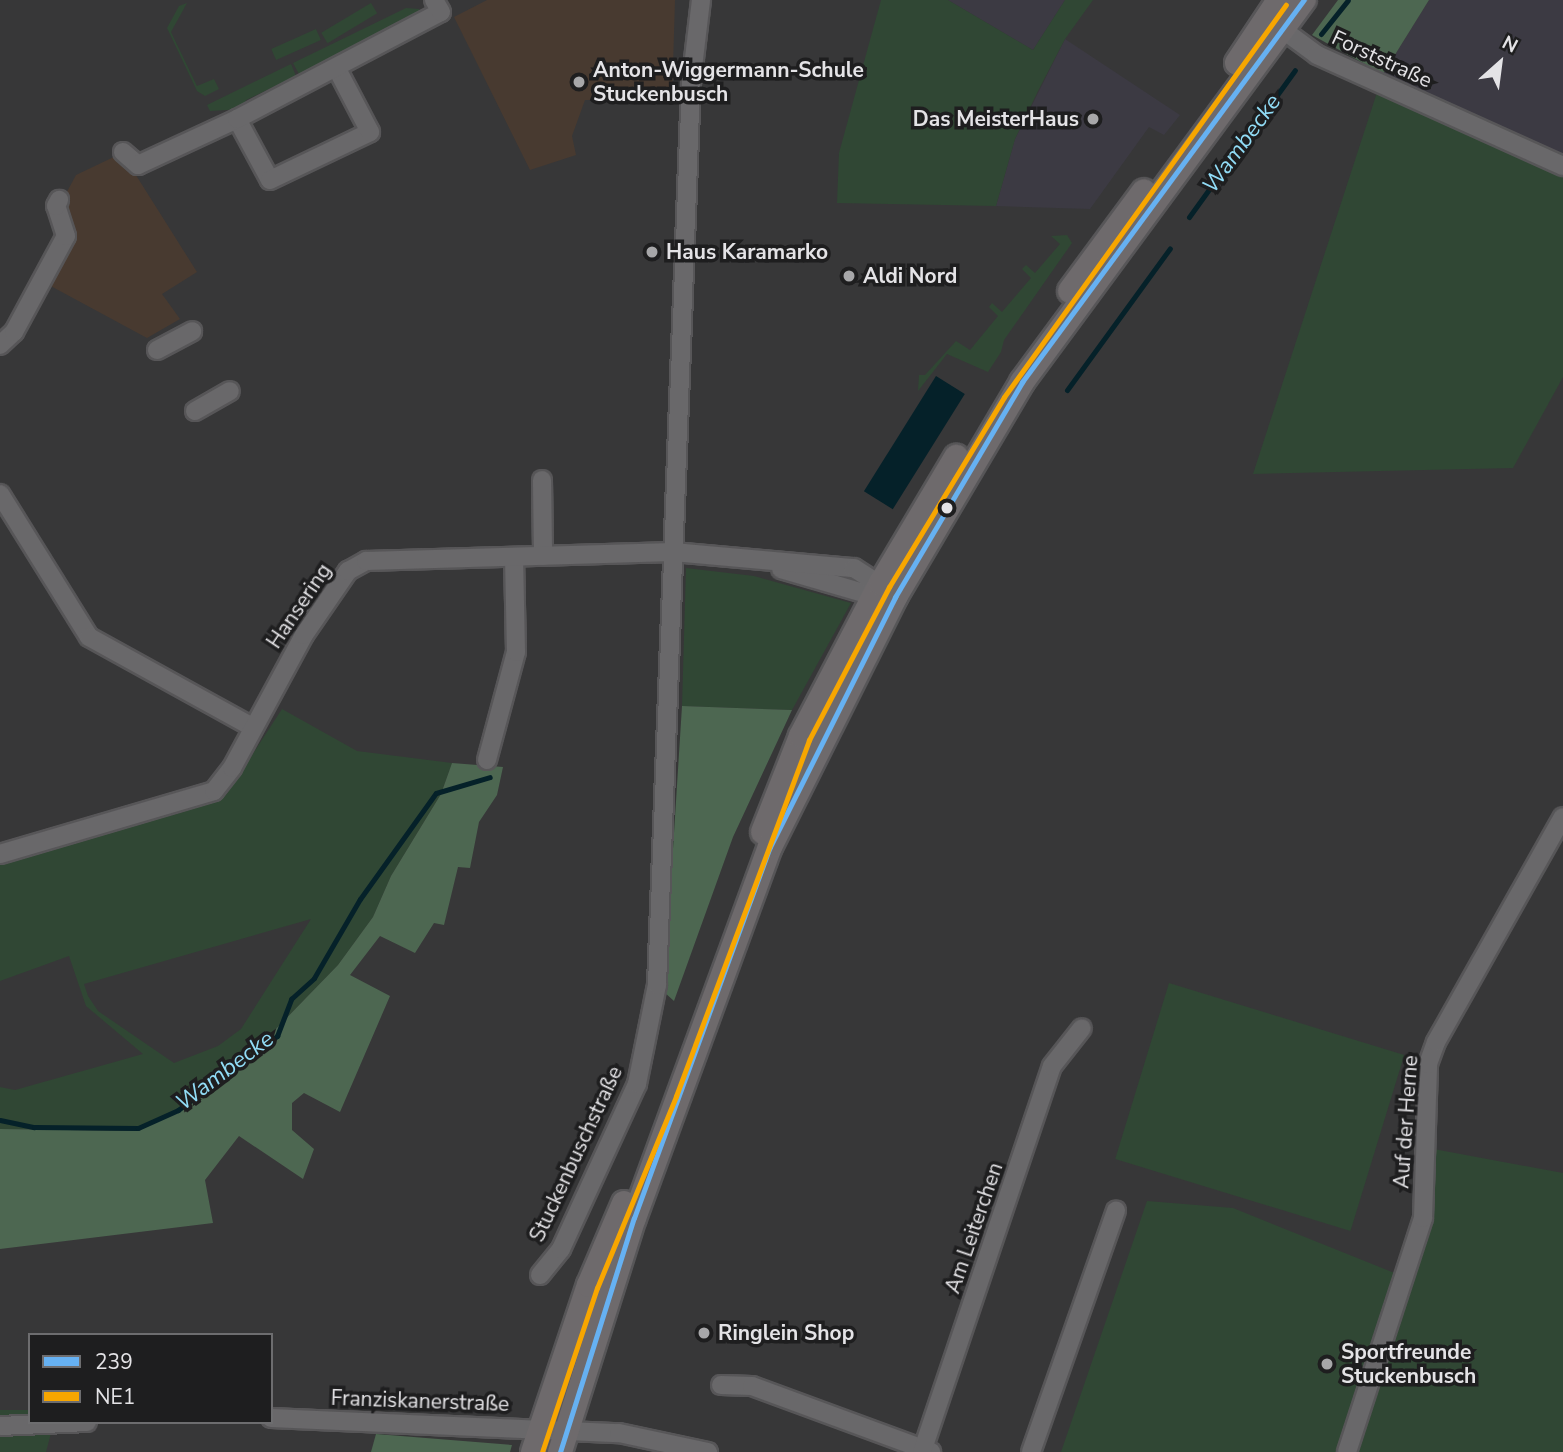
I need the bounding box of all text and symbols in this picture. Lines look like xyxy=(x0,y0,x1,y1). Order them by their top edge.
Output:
street label: Forststraße xyxy=(1328,25,1436,93)
north arrow xyxy=(1465,28,1535,98)
text: N xyxy=(1497,30,1522,59)
place label: Anton-Wiggermann-Schule Stuckenbusch xyxy=(593,57,864,107)
marker: Anton-Wiggermann-Schule Stuckenbusch xyxy=(571,74,587,90)
water label: Wambecke xyxy=(1197,89,1287,199)
place label: Das MeisterHaus xyxy=(913,106,1079,132)
marker: Das MeisterHaus xyxy=(1085,111,1101,127)
place label: Haus Karamarko xyxy=(666,239,828,265)
marker: Haus Karamarko xyxy=(644,244,660,260)
place label: Aldi Nord xyxy=(863,263,957,289)
marker: Aldi Nord xyxy=(841,268,857,284)
unlabelled marker xyxy=(940,501,954,515)
street label: Hansering xyxy=(261,559,337,653)
water label: Wambecke xyxy=(171,1025,279,1117)
street label: Auf der Herne xyxy=(1389,1054,1423,1190)
street label: Stuckenbuschstraße xyxy=(524,1062,628,1246)
street label: Am Leiterchen xyxy=(940,1159,1008,1297)
place label: Ringlein Shop xyxy=(718,1320,854,1346)
marker: Ringlein Shop xyxy=(696,1325,712,1341)
legend xyxy=(28,1333,273,1424)
place label: Sportfreunde Stuckenbusch xyxy=(1341,1339,1476,1389)
text: 239 xyxy=(95,1348,133,1376)
marker: Sportfreunde Stuckenbusch xyxy=(1319,1356,1335,1372)
text: NE1 xyxy=(95,1383,135,1411)
street label: Franziskanerstraße xyxy=(330,1385,510,1417)

